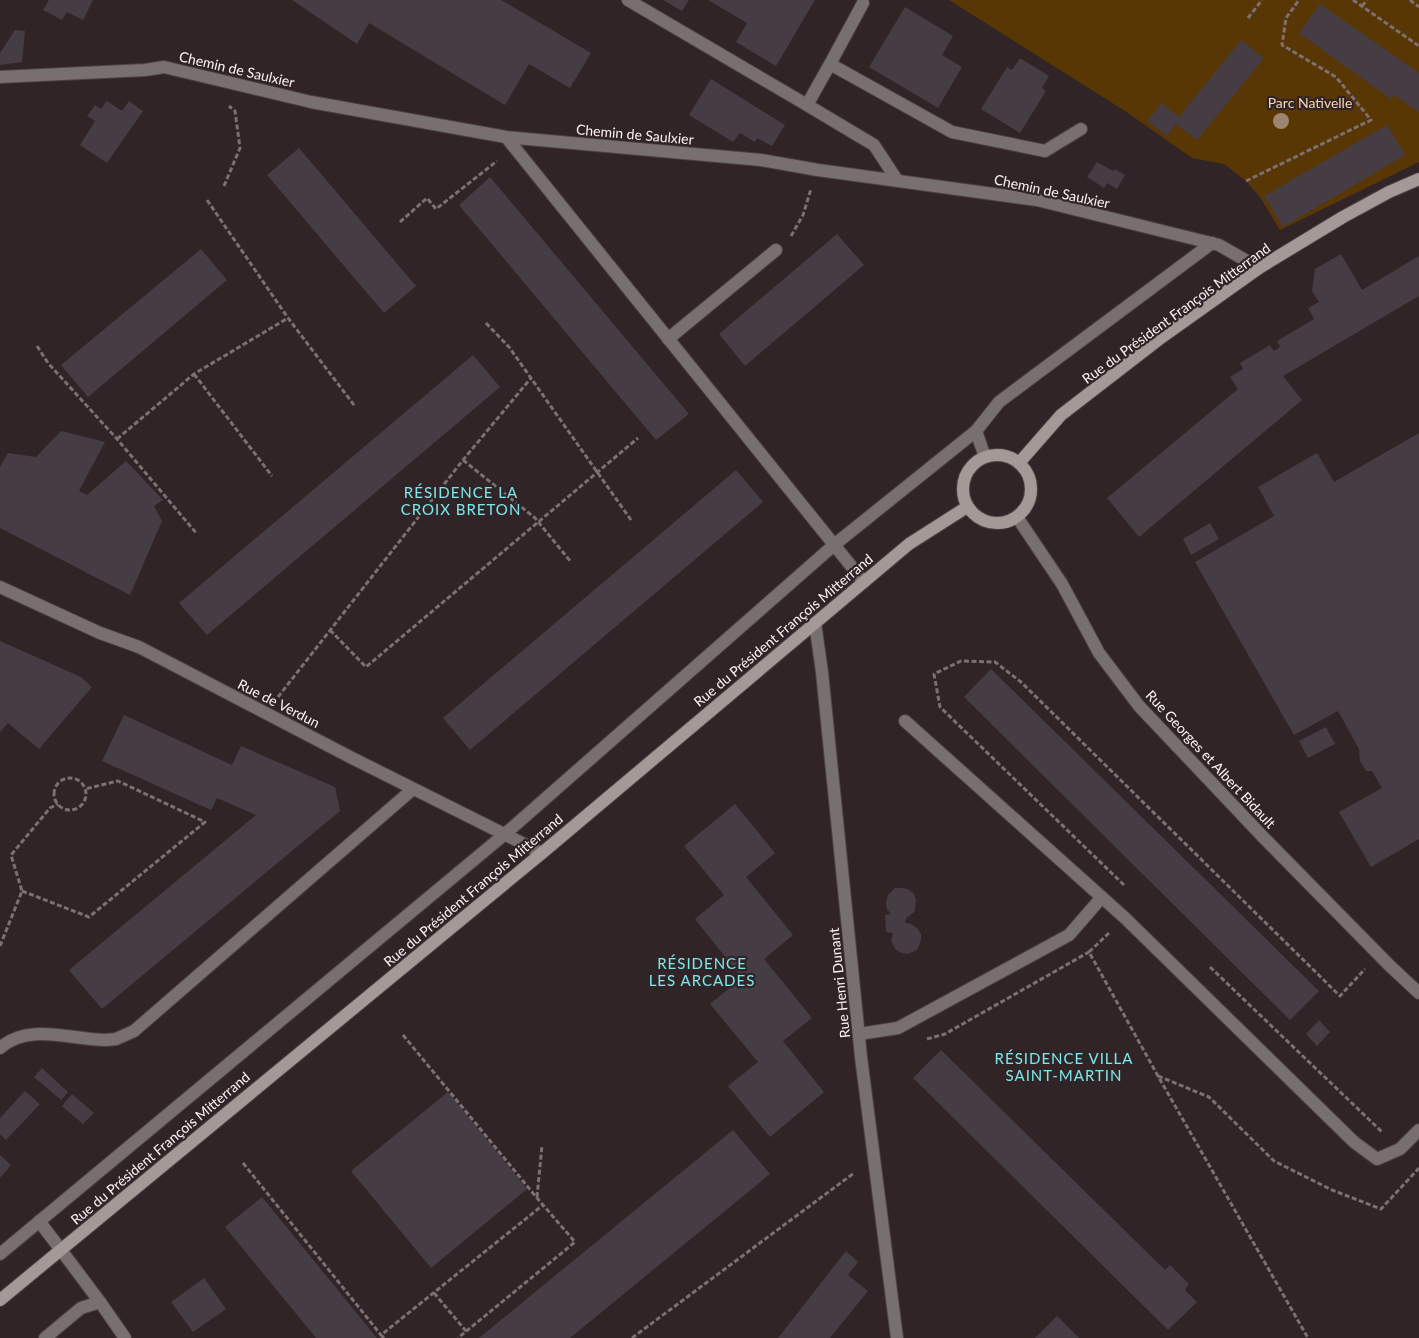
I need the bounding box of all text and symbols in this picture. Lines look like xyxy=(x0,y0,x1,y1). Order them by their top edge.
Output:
street label: Chemin de Saulxier xyxy=(178,47,296,91)
park label: Parc Nativelle xyxy=(1268,94,1352,111)
street label: Chemin de Saulxier xyxy=(575,120,695,148)
street label: Chemin de Saulxier xyxy=(993,170,1111,212)
street label: Rue du Président François Mitterrand xyxy=(1079,239,1273,387)
district label: RÉSIDENCE LA CROIX BRETON xyxy=(401,483,521,518)
street label: Rue du Président François Mitterrand xyxy=(690,550,876,710)
street label: Rue de Verdun xyxy=(235,675,323,731)
street label: Rue Georges et Albert Bidault xyxy=(1143,687,1279,831)
street label: Rue du Président François Mitterrand xyxy=(380,810,566,970)
street label: Rue Henri Dunant xyxy=(825,927,853,1039)
district label: RÉSIDENCE LES ARCADES xyxy=(649,954,755,989)
district label: RÉSIDENCE VILLA SAINT-MARTIN xyxy=(995,1049,1133,1084)
street label: Rue du Président François Mitterrand xyxy=(67,1068,253,1228)

